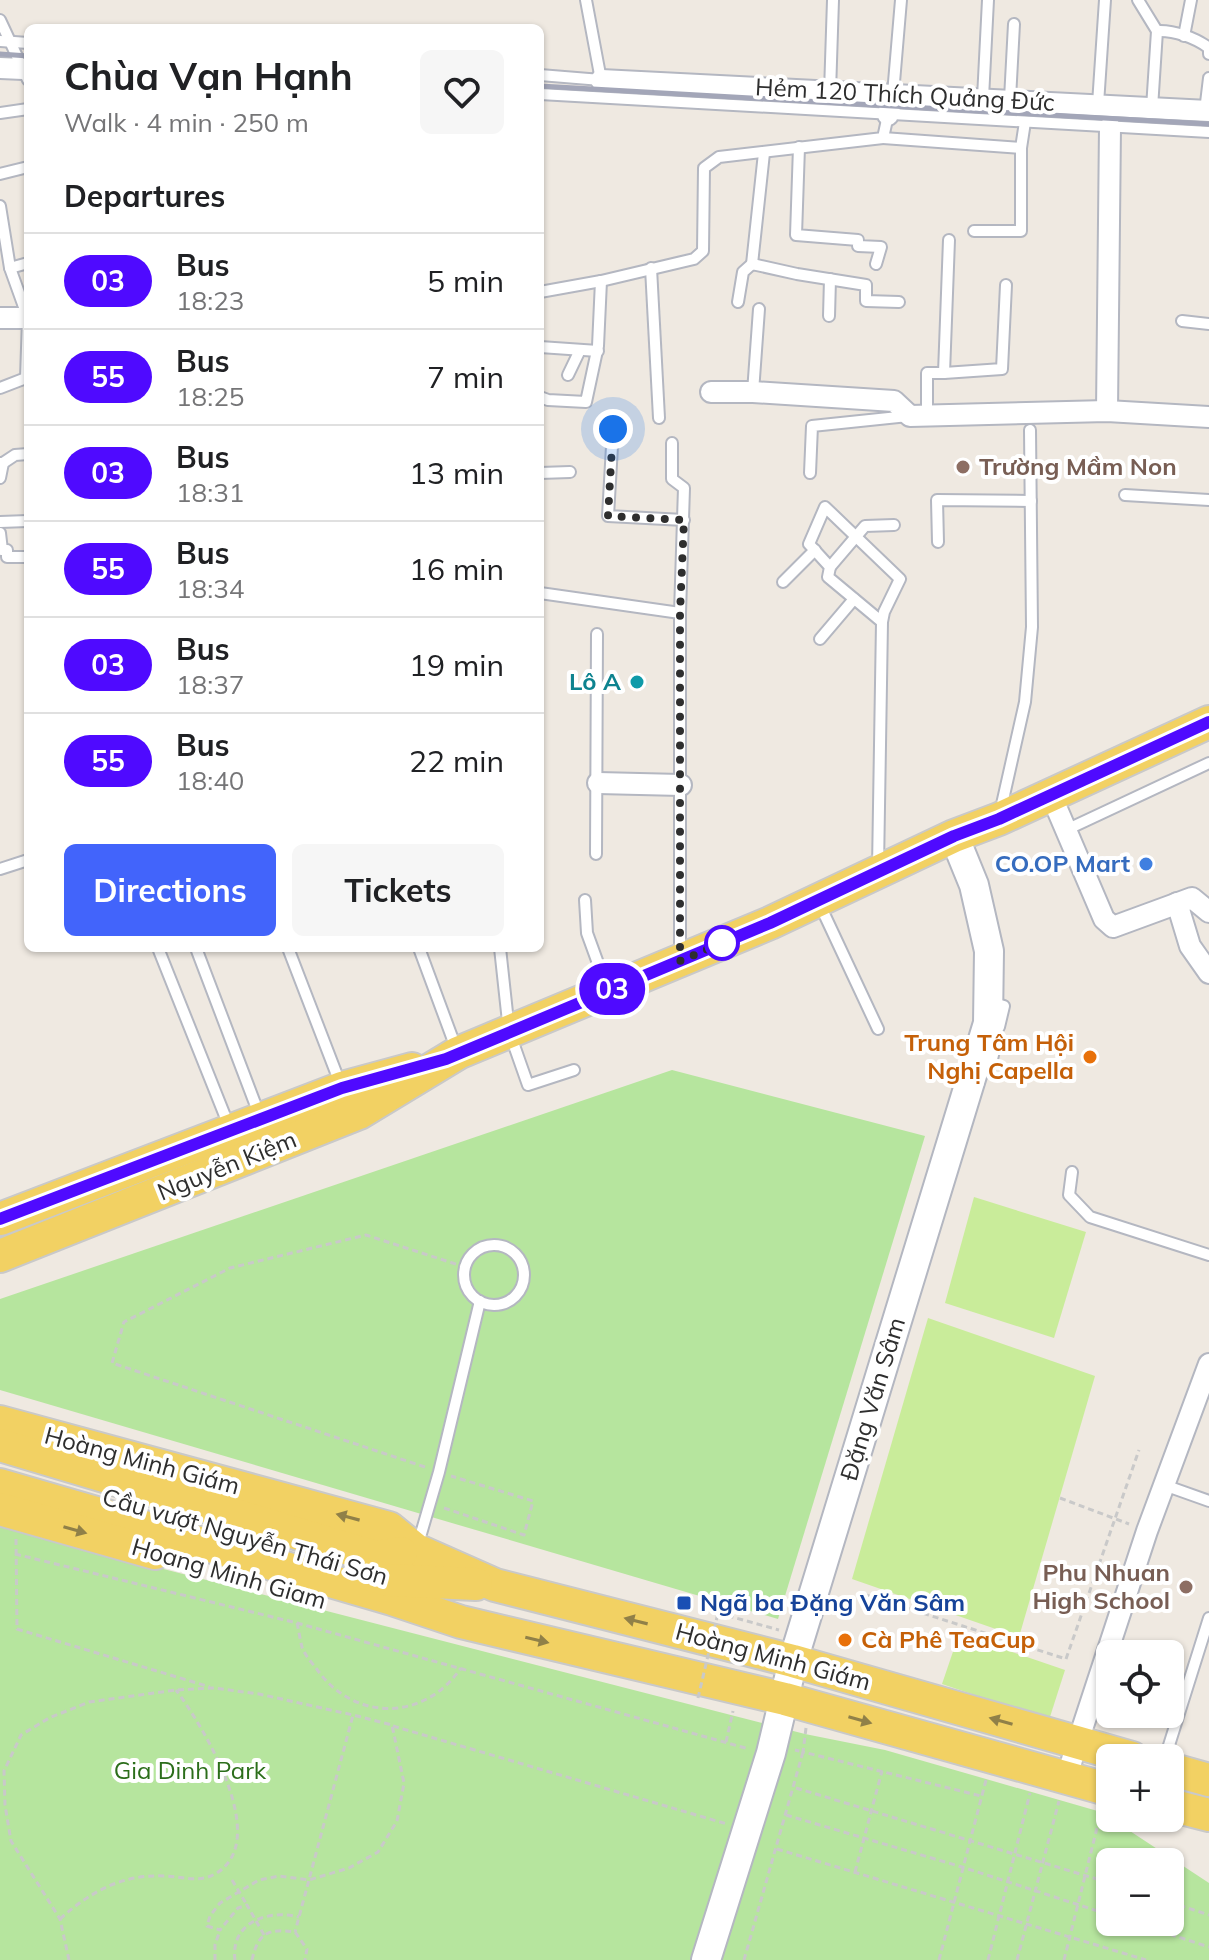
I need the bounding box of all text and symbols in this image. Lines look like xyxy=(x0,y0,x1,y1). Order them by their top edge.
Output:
button: heart xyxy=(420,50,504,134)
text: Chùa Vạn Hạnh xyxy=(64,52,353,100)
street label: Hẻm 120 Thích Quảng Đức xyxy=(754,71,1056,117)
text: Walk · 4 min · 250 m xyxy=(64,106,309,139)
text: Departures xyxy=(64,177,225,215)
text: Bus xyxy=(176,246,230,284)
text: 5 min xyxy=(427,262,504,300)
text: 03 xyxy=(91,263,125,298)
text: 18:23 xyxy=(176,284,244,317)
text: Bus xyxy=(176,342,230,380)
text: 7 min xyxy=(427,358,504,396)
text: 55 xyxy=(91,359,125,394)
text: 18:25 xyxy=(176,380,244,413)
your location xyxy=(593,409,633,449)
text: Bus xyxy=(176,438,230,476)
place label: Trường Mầm Non xyxy=(979,451,1177,481)
text: 13 min xyxy=(409,454,504,492)
text: 03 xyxy=(91,455,125,490)
marker: Trường Mầm Non xyxy=(954,458,972,476)
text: 18:31 xyxy=(176,476,244,509)
text: Bus xyxy=(176,534,230,572)
text: 16 min xyxy=(409,550,504,588)
text: 55 xyxy=(91,551,125,586)
text: 18:34 xyxy=(176,572,244,605)
text: Bus xyxy=(176,630,230,668)
text: 19 min xyxy=(409,646,504,684)
text: 03 xyxy=(91,647,125,682)
place label: Lô A xyxy=(569,666,621,696)
text: 18:37 xyxy=(176,668,244,701)
marker: Lô A xyxy=(628,673,646,691)
text: Bus xyxy=(176,726,230,764)
text: 22 min xyxy=(409,742,504,780)
text: 55 xyxy=(91,743,125,778)
text: 18:40 xyxy=(176,764,244,797)
button: Directions xyxy=(64,844,276,936)
button: Tickets xyxy=(292,844,504,936)
place label: CO.OP Mart xyxy=(995,848,1130,878)
marker: CO.OP Mart xyxy=(1137,855,1155,873)
unlabelled marker xyxy=(705,926,739,960)
line badge: 03 xyxy=(576,963,648,1015)
text: 03 xyxy=(595,971,629,1006)
place label: Trung Tâm Hội Nghị Capella xyxy=(904,1027,1074,1085)
marker: Trung Tâm Hội Nghị Capella xyxy=(1081,1048,1099,1066)
street label: Nguyễn Kiệm xyxy=(153,1124,301,1207)
street label: Đặng Văn Sâm xyxy=(833,1313,911,1484)
street label: Hoàng Minh Giám xyxy=(41,1420,243,1500)
street label: Cầu vượt Nguyễn Thái Sơn xyxy=(99,1481,391,1591)
one-way arrow xyxy=(335,1510,359,1523)
one-way arrow xyxy=(63,1525,88,1537)
street label: Hoang Minh Giam xyxy=(129,1531,330,1615)
place label: Phu Nhuan High School xyxy=(1032,1557,1170,1615)
marker: Phu Nhuan High School xyxy=(1177,1578,1195,1596)
place label: Ngã ba Đặng Văn Sâm xyxy=(700,1587,965,1617)
marker: Ngã ba Đặng Văn Sâm xyxy=(675,1594,693,1612)
one-way arrow xyxy=(623,1614,648,1626)
street label: Hoàng Minh Giám xyxy=(672,1616,874,1696)
place label: Cà Phê TeaCup xyxy=(861,1624,1035,1654)
marker: Cà Phê TeaCup xyxy=(836,1631,854,1649)
one-way arrow xyxy=(525,1634,550,1646)
map controls xyxy=(1096,1640,1184,1936)
button: locate xyxy=(1096,1640,1184,1728)
one-way arrow xyxy=(849,1714,873,1727)
one-way arrow xyxy=(989,1714,1013,1727)
button: + xyxy=(1096,1744,1184,1832)
park label: Gia Dinh Park xyxy=(114,1755,267,1785)
button: − xyxy=(1096,1848,1184,1936)

